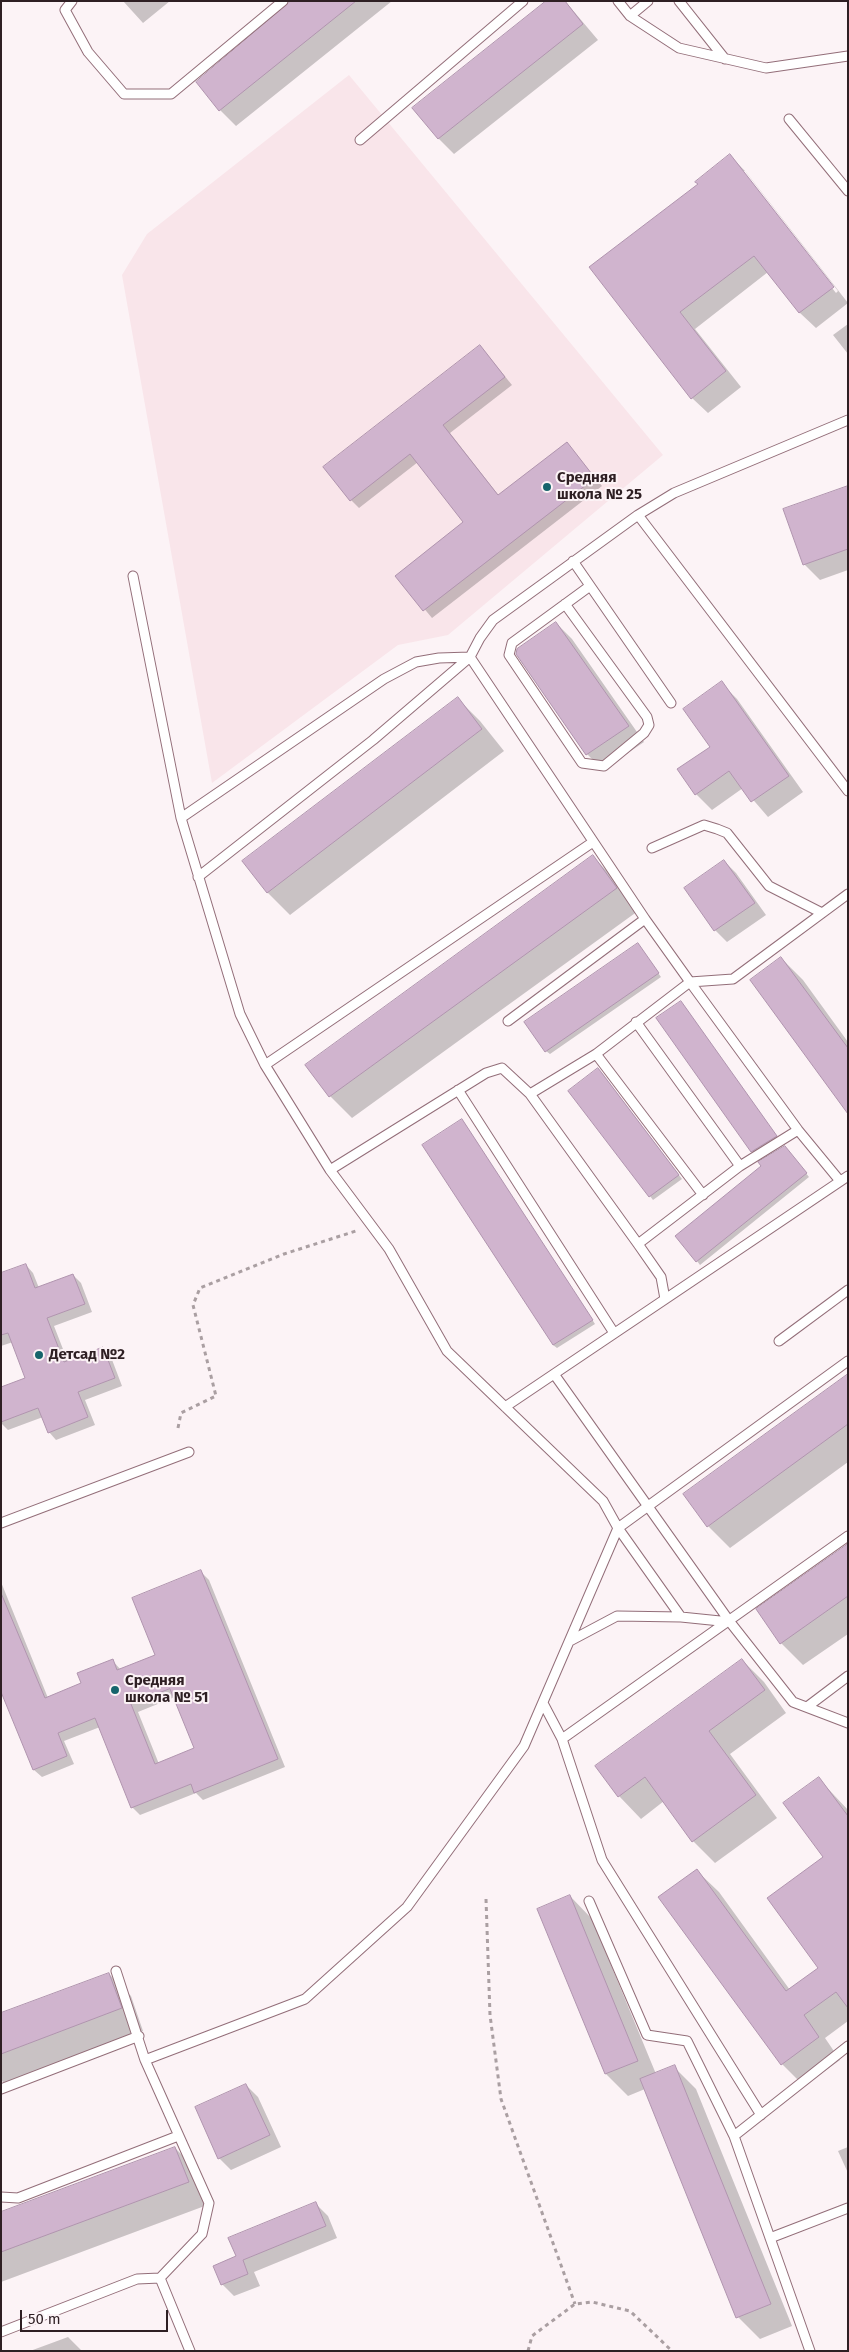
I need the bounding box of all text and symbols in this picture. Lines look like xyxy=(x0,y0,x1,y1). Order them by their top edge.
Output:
place label: Средняя школа № 25 xyxy=(557,469,642,504)
marker: Средняя школа № 25 xyxy=(541,481,553,493)
place label: Детсад №2 xyxy=(49,1346,125,1364)
marker: Детсад №2 xyxy=(33,1349,45,1361)
place label: Средняя школа № 51 xyxy=(125,1672,208,1707)
marker: Средняя школа № 51 xyxy=(109,1684,121,1696)
scale bar xyxy=(22,2300,170,2332)
text: 50 m xyxy=(28,2310,61,2328)

